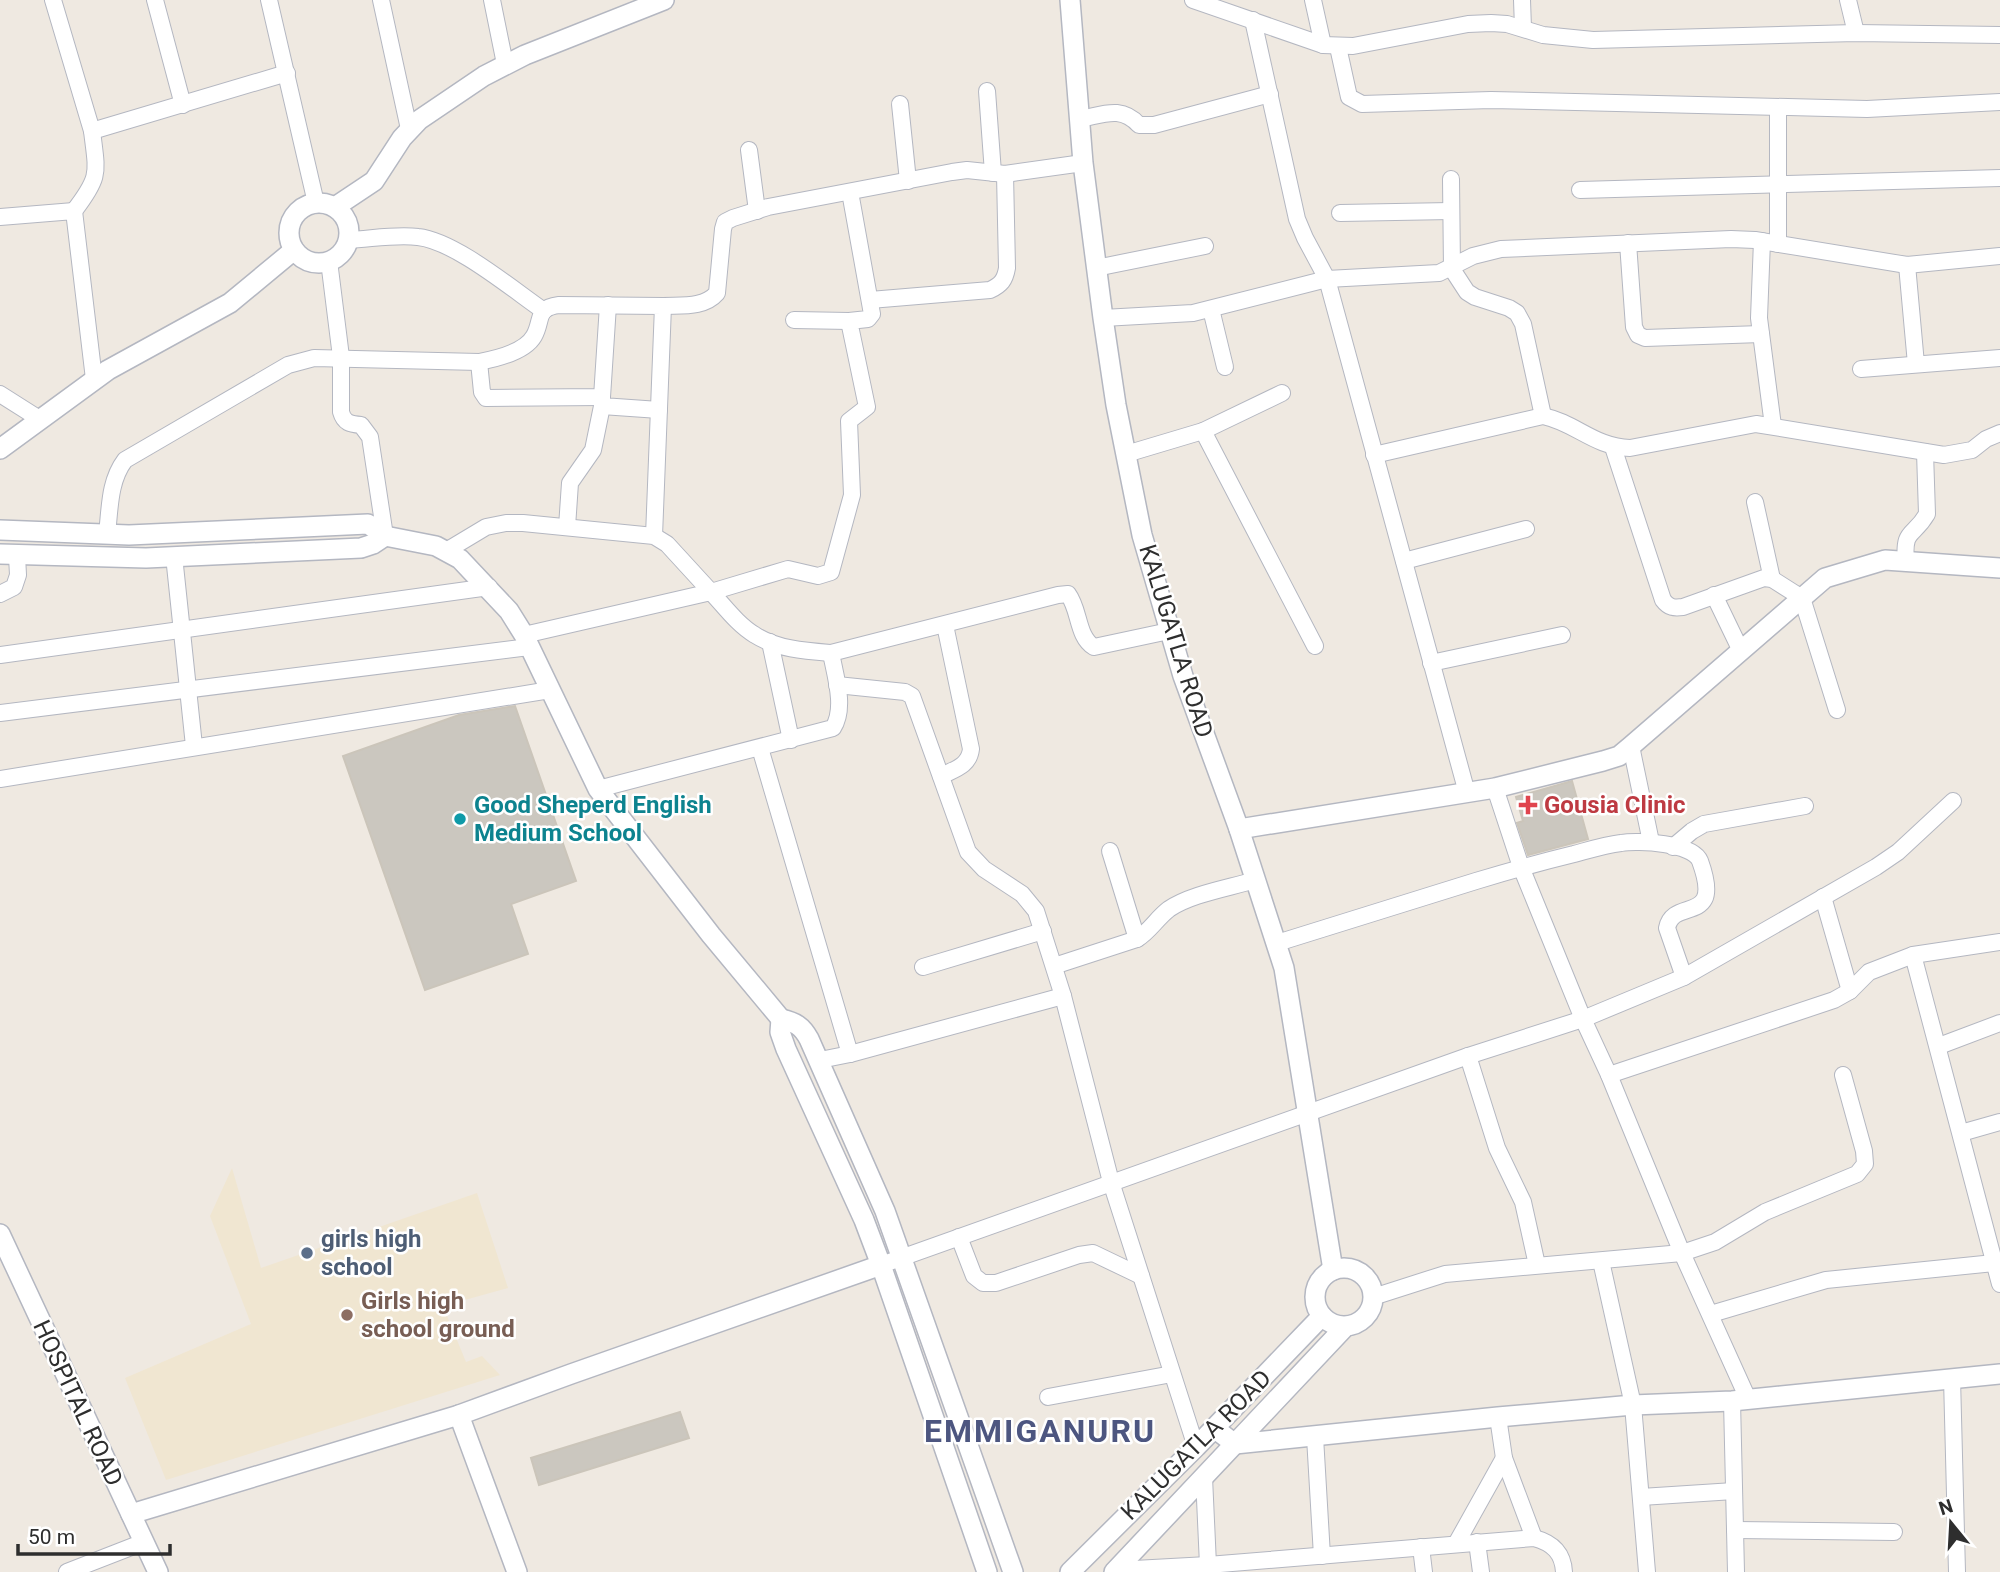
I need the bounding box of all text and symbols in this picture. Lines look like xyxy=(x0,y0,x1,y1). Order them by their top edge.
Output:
street label: KALUGATLA ROAD xyxy=(1133,541,1219,741)
place label: Good Sheperd English Medium School xyxy=(474,791,712,847)
place label: Gousia Clinic xyxy=(1544,791,1686,819)
marker: Gousia Clinic xyxy=(1518,795,1538,815)
marker: Good Sheperd English Medium School xyxy=(452,811,468,827)
place label: girls high school xyxy=(321,1225,421,1281)
marker: girls high school xyxy=(299,1245,315,1261)
place label: Girls high school ground xyxy=(361,1287,515,1343)
marker: Girls high school ground xyxy=(339,1307,355,1323)
street label: HOSPITAL ROAD xyxy=(27,1316,129,1490)
street label: KALUGATLA ROAD xyxy=(1115,1364,1277,1526)
district label: EMMIGANURU xyxy=(924,1412,1156,1450)
north arrow xyxy=(1916,1488,1986,1558)
text: N xyxy=(1936,1494,1956,1520)
scale bar xyxy=(18,1512,170,1556)
text: 50 m xyxy=(28,1525,75,1549)

